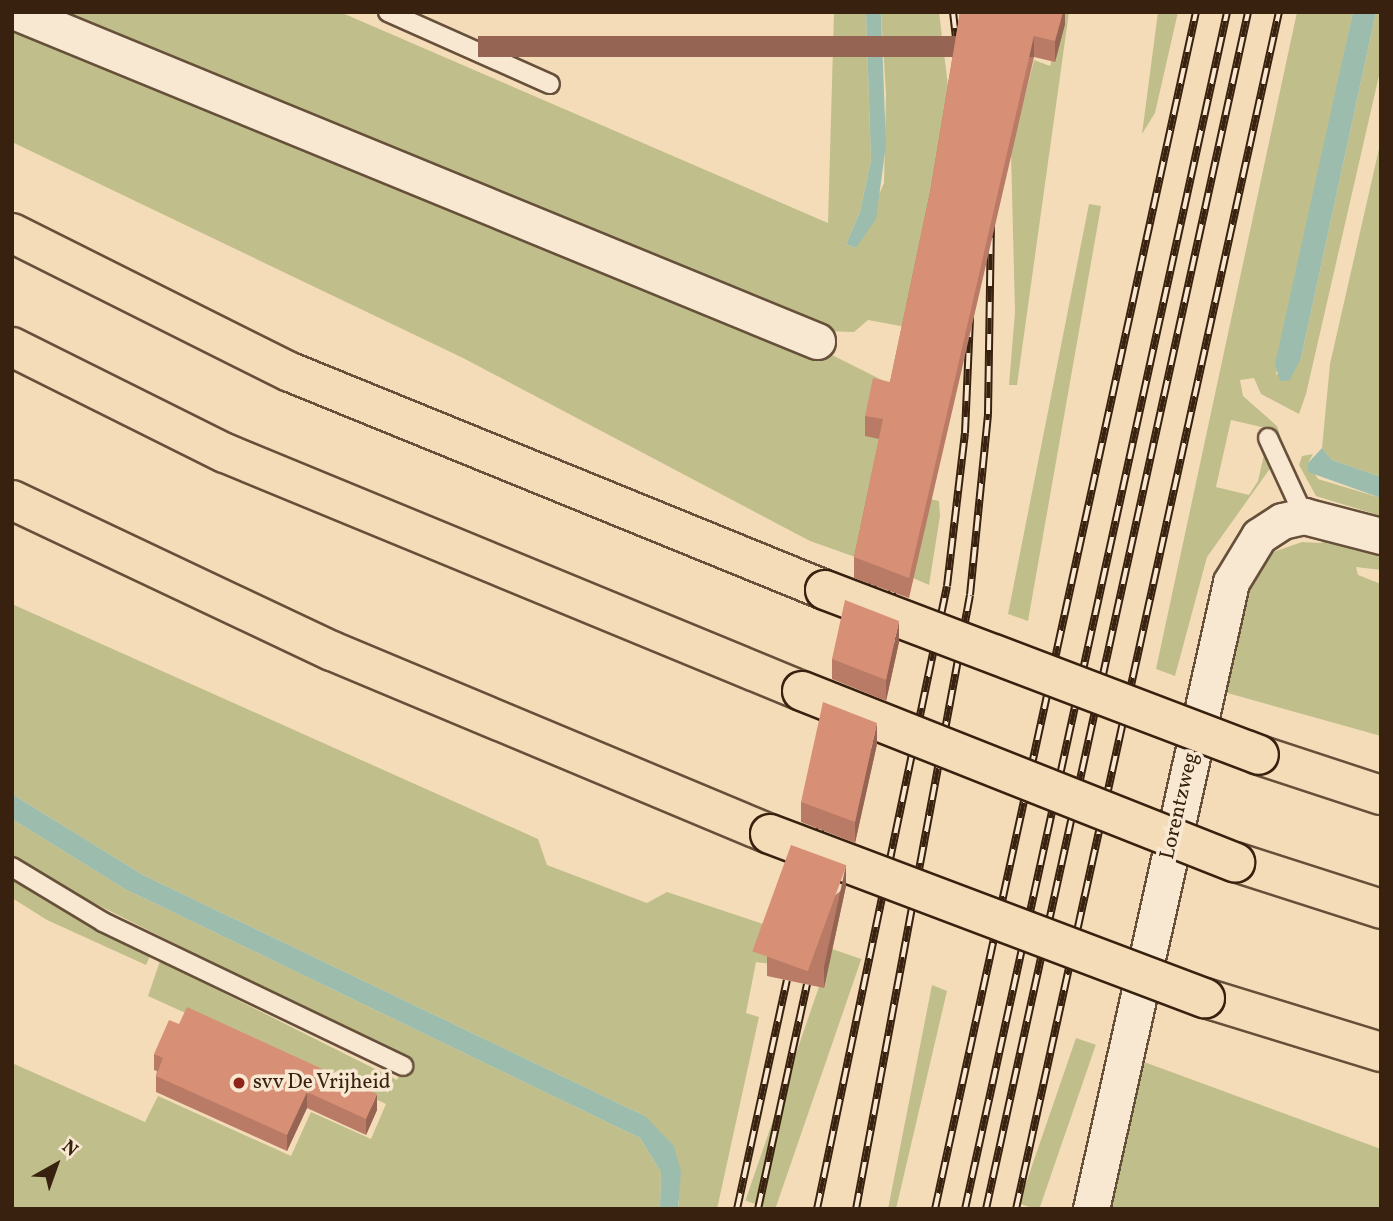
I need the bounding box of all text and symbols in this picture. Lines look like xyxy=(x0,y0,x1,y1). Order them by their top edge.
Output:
street label: Lorentzweg xyxy=(1155,750,1205,862)
place label: svv De Vrijheid xyxy=(253,1070,392,1096)
marker: svv De Vrijheid xyxy=(231,1075,247,1091)
north arrow xyxy=(21,1130,91,1200)
text: N xyxy=(56,1135,83,1163)

